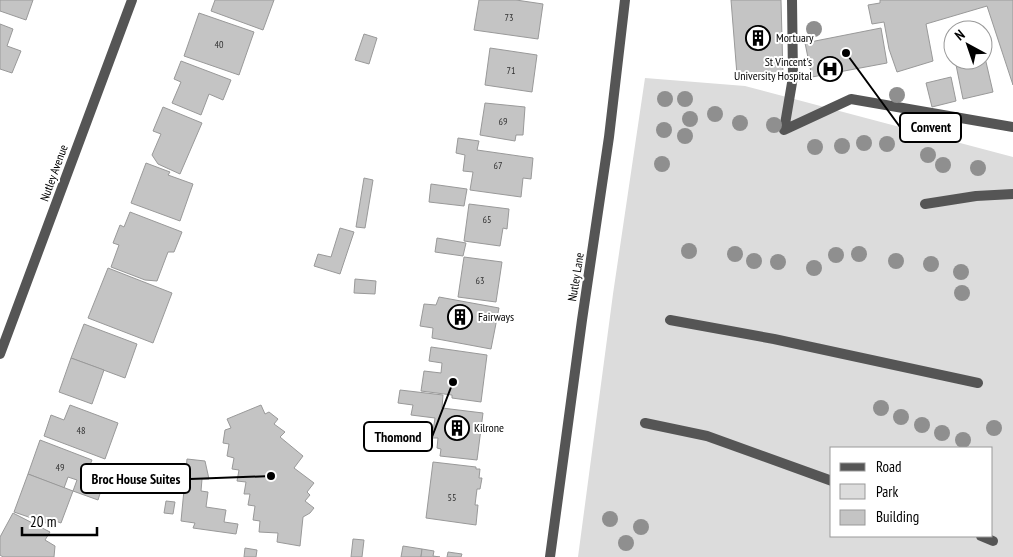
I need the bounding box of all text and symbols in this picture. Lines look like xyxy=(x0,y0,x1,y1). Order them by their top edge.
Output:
house number: 73 xyxy=(505,11,514,24)
north arrow xyxy=(943,20,993,70)
building icon: Mortuary xyxy=(745,25,771,51)
text: N xyxy=(951,26,968,44)
place label: Mortuary xyxy=(776,30,814,45)
house number: 40 xyxy=(215,38,224,51)
place label: St Vincent's University Hospital xyxy=(734,54,812,83)
hospital icon: St Vincent's University Hospital xyxy=(817,56,843,82)
house number: 71 xyxy=(507,64,516,77)
callout: Convent xyxy=(900,113,961,142)
house number: 69 xyxy=(499,115,508,128)
text: Convent xyxy=(911,118,951,136)
street label: Nutley Avenue xyxy=(36,142,71,203)
house number: 67 xyxy=(494,159,503,172)
house number: 65 xyxy=(483,213,492,226)
street label: Nutley Lane xyxy=(564,251,587,302)
house number: 63 xyxy=(476,274,485,287)
building icon: Fairways xyxy=(447,304,473,330)
place label: Fairways xyxy=(478,309,514,324)
building icon: Kilrone xyxy=(444,415,470,441)
place label: Kilrone xyxy=(474,420,504,435)
callout: Thomond xyxy=(364,422,432,451)
house number: 48 xyxy=(77,424,86,437)
text: Thomond xyxy=(374,428,422,446)
legend xyxy=(830,447,993,537)
text: Road xyxy=(876,457,902,476)
house number: 49 xyxy=(56,461,65,474)
callout: Broc House Suites xyxy=(81,464,190,493)
text: Broc House Suites xyxy=(92,470,181,488)
text: Park xyxy=(876,482,898,501)
house number: 55 xyxy=(448,491,457,504)
scale bar xyxy=(22,504,98,536)
text: Building xyxy=(876,507,919,526)
text: 20 m xyxy=(30,512,56,531)

